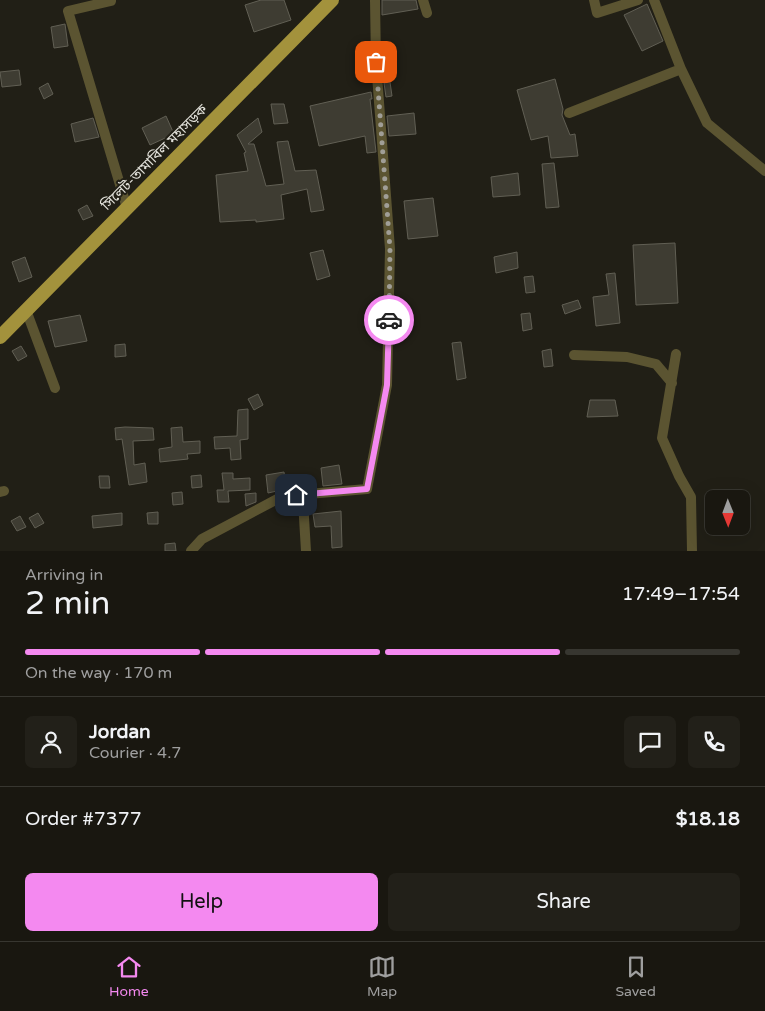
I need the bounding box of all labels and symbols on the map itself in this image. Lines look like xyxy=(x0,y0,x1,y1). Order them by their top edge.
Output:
pin xyxy=(355,41,397,83)
street label: সিলেট-তামাবিল মহাসড়ক xyxy=(97,100,211,215)
courier xyxy=(364,295,414,345)
pin xyxy=(275,474,317,516)
north arrow xyxy=(705,490,750,535)

